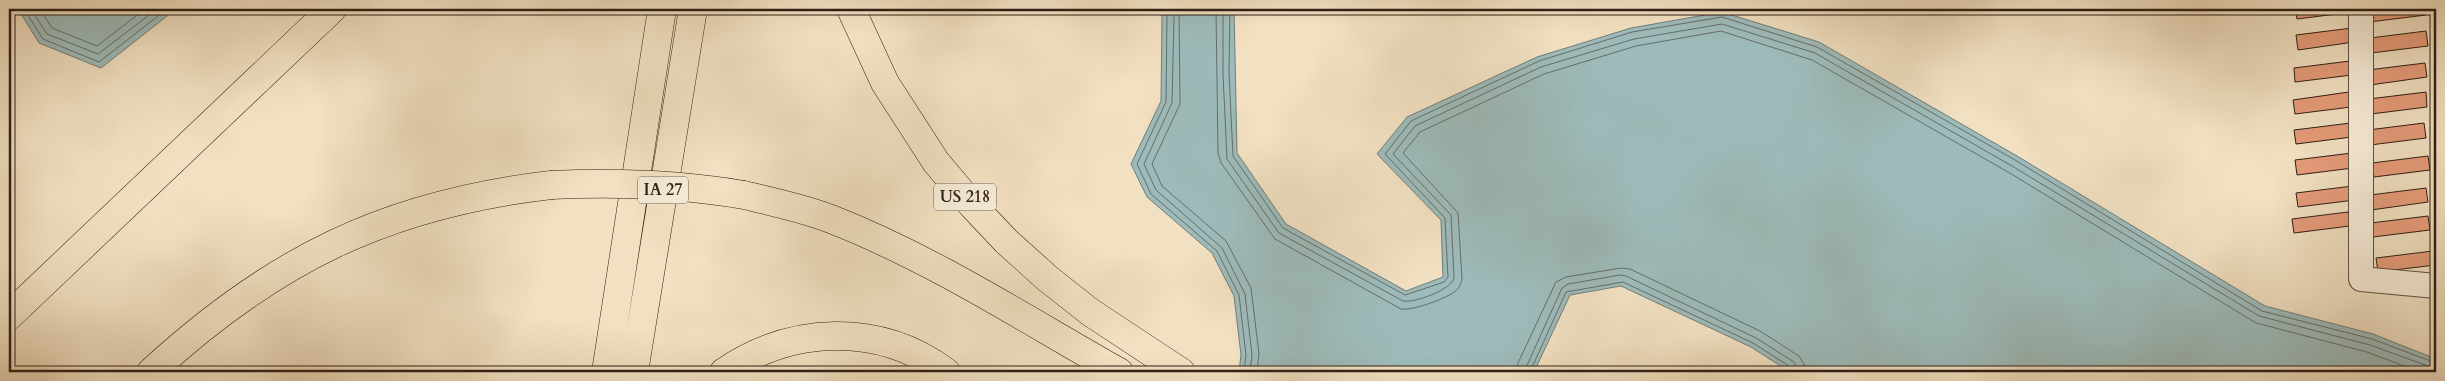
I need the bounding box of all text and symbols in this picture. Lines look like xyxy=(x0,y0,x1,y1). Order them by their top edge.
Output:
road number: IA 27 xyxy=(638,176,688,204)
road number: US 218 xyxy=(934,183,996,210)

